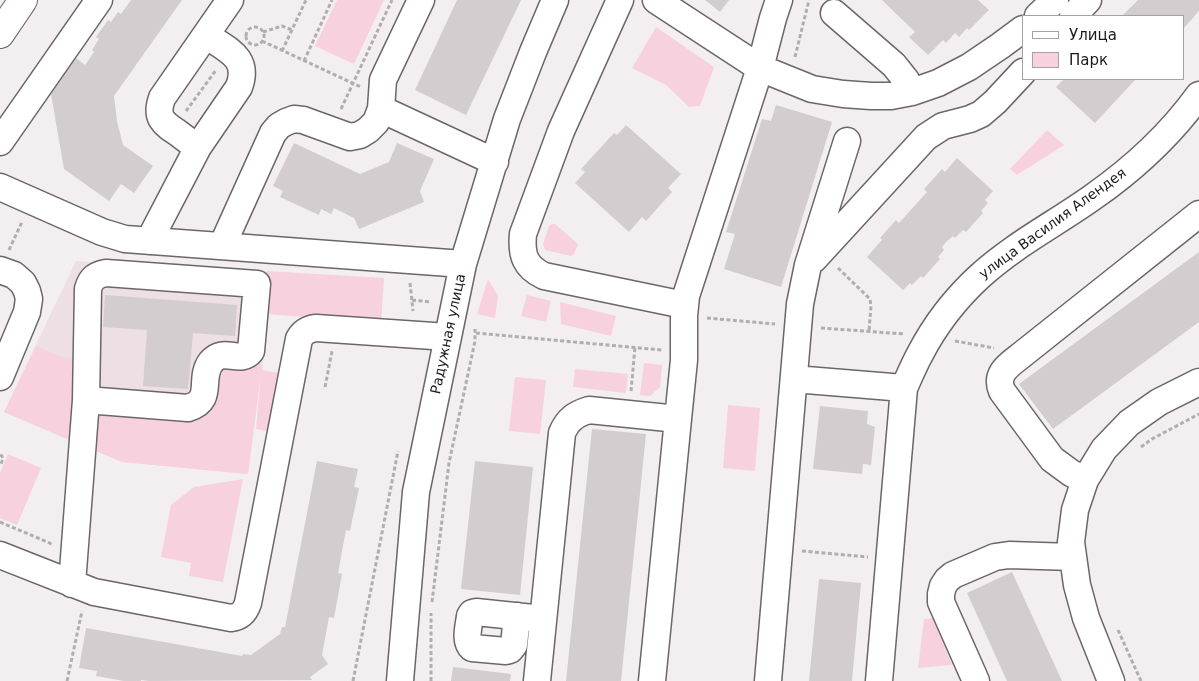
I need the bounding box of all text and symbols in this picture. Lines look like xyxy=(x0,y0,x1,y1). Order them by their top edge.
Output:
legend xyxy=(1022,15,1184,80)
text: Улица xyxy=(1069,26,1117,44)
text: Парк xyxy=(1069,51,1108,69)
street label: улица Василия Алендея xyxy=(976,165,1130,283)
street label: Радужная улица xyxy=(428,272,470,396)

